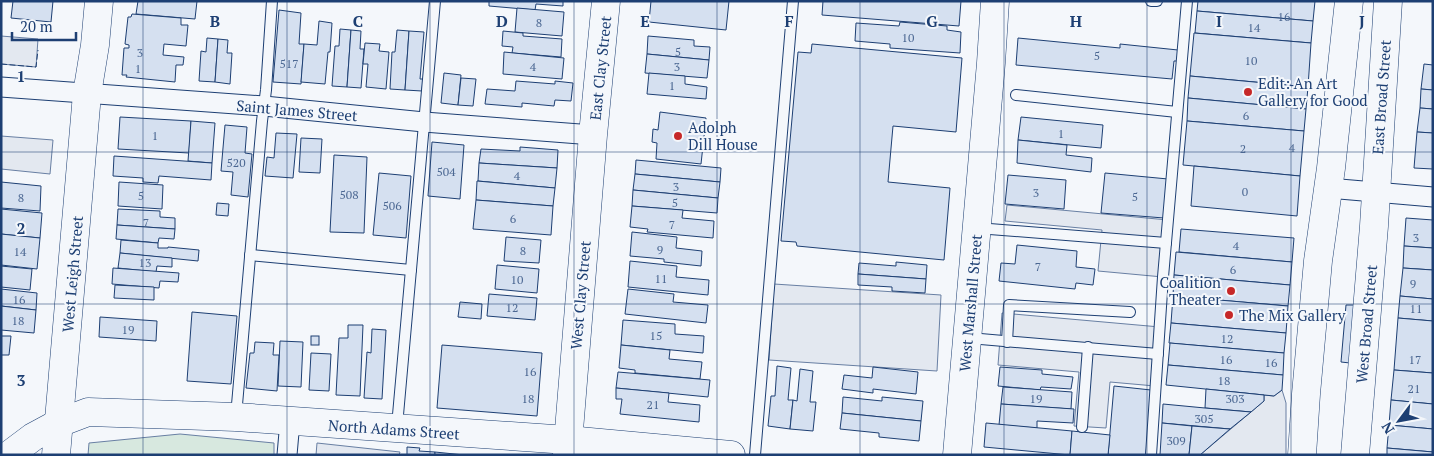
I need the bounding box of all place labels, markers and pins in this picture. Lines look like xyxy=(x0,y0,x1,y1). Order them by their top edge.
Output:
place label: Edit: An Art Gallery for Good xyxy=(1258,73,1368,110)
marker: Edit: An Art Gallery for Good xyxy=(1242,86,1254,98)
place label: Adolph Dill House xyxy=(688,117,758,154)
marker: Adolph Dill House xyxy=(672,130,684,142)
place label: Coalition Theater xyxy=(1160,272,1221,309)
marker: Coalition Theater xyxy=(1225,285,1237,297)
place label: The Mix Gallery xyxy=(1239,305,1346,325)
marker: The Mix Gallery xyxy=(1223,309,1235,321)

